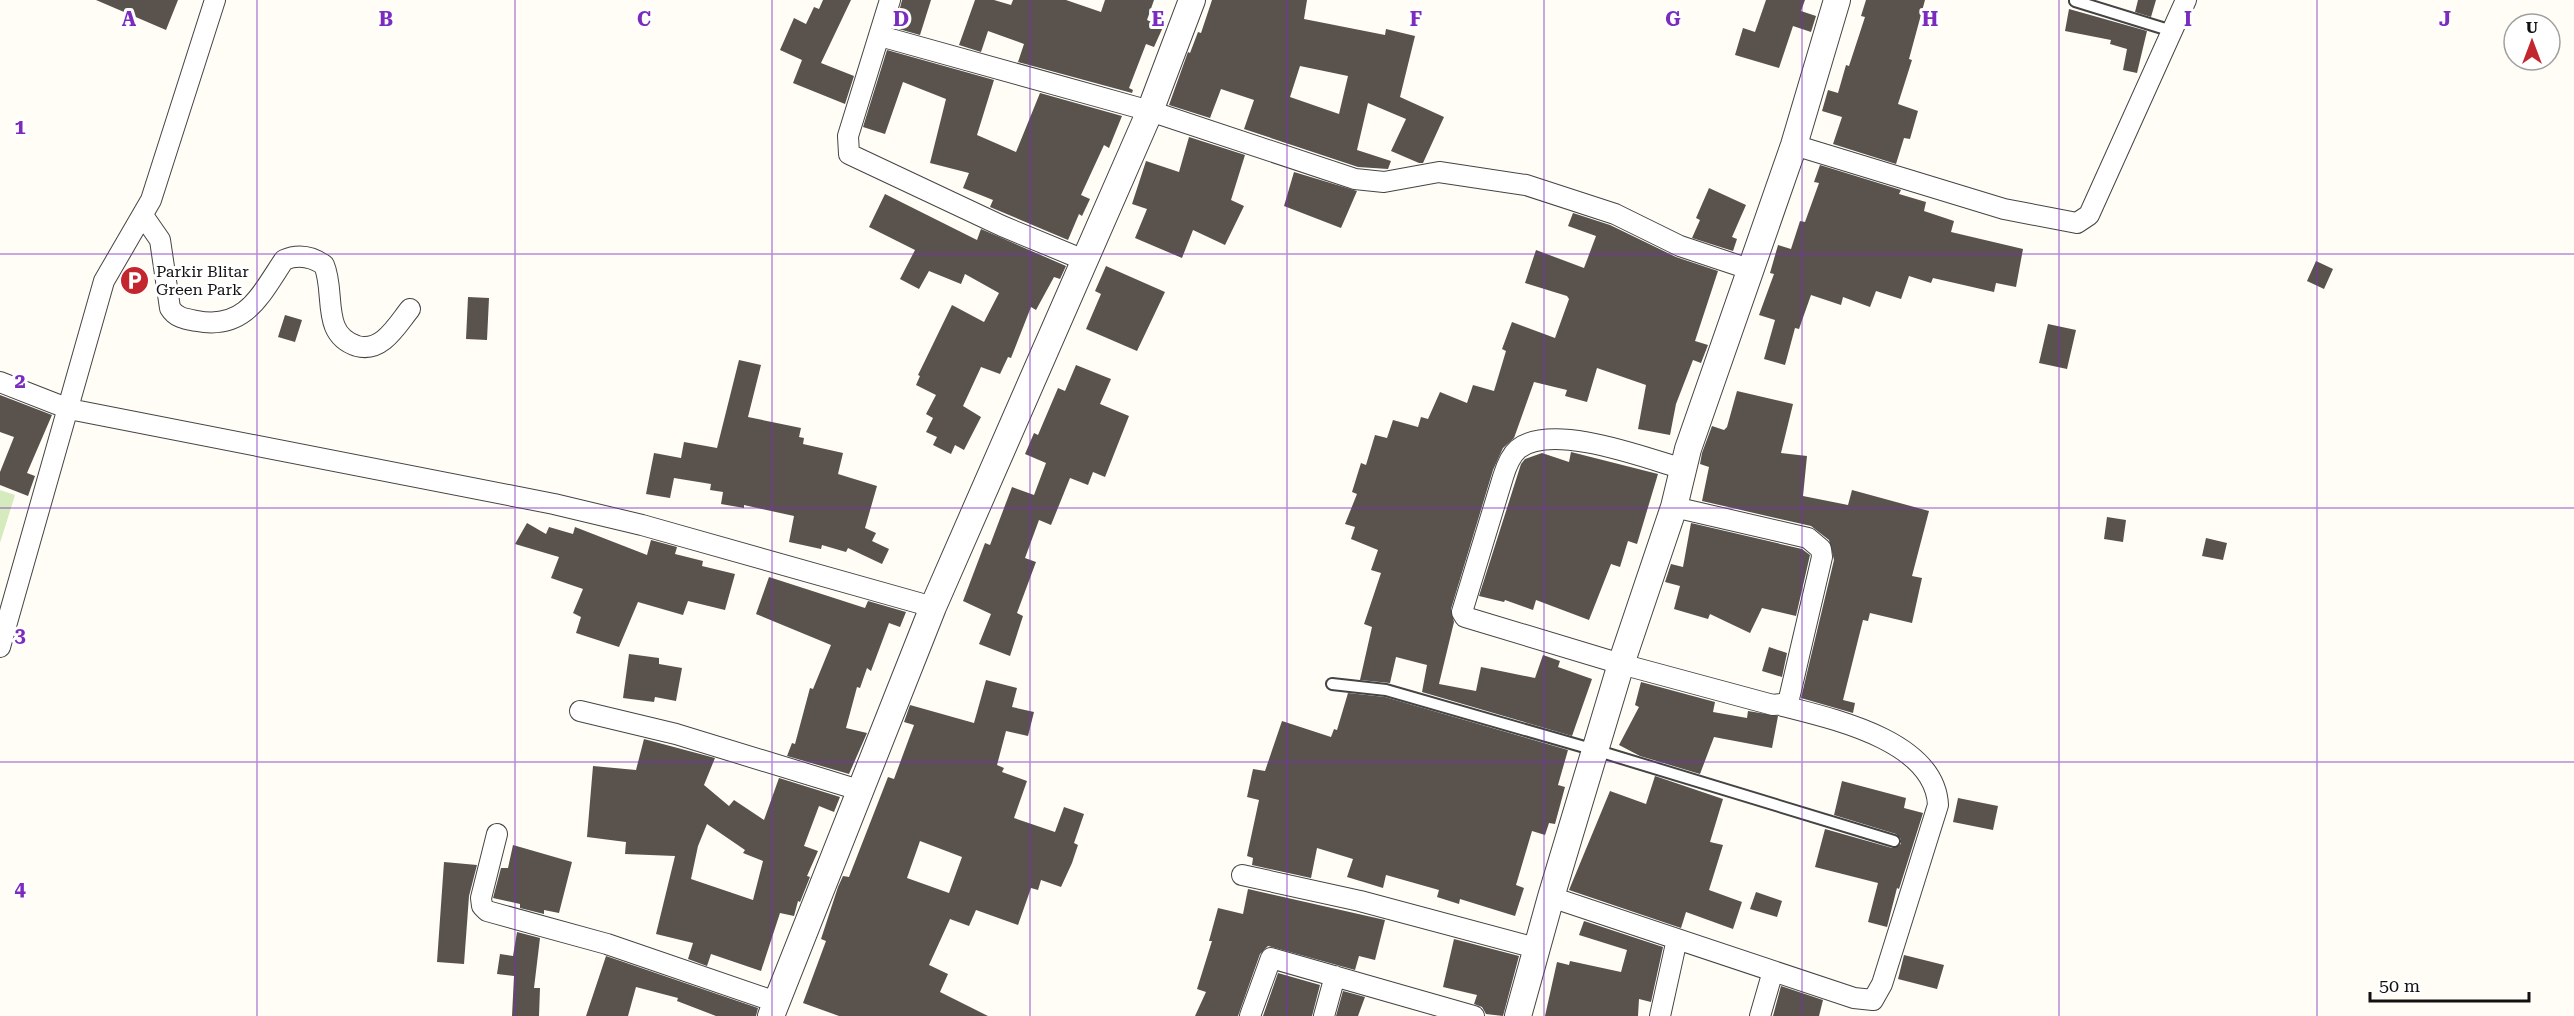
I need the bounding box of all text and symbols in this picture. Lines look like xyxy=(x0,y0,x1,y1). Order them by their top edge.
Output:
text: A xyxy=(122,7,137,31)
text: B xyxy=(379,7,393,31)
text: C xyxy=(637,7,651,31)
text: D xyxy=(893,7,909,31)
text: E xyxy=(1152,7,1165,31)
text: F xyxy=(1410,7,1422,31)
text: G xyxy=(1665,7,1681,31)
text: H xyxy=(1922,7,1938,31)
text: I xyxy=(2184,7,2192,31)
text: J xyxy=(2439,7,2451,31)
north arrow xyxy=(2502,12,2562,72)
text: U xyxy=(2526,18,2538,37)
text: 1 xyxy=(14,115,26,139)
place label: Parkir Blitar Green Park xyxy=(156,262,249,299)
parking icon: Parkir Blitar Green Park xyxy=(119,264,151,296)
text: 2 xyxy=(14,369,26,393)
text: 3 xyxy=(14,623,26,647)
text: 4 xyxy=(14,877,26,901)
scale bar xyxy=(2370,965,2529,1003)
text: 50 m xyxy=(2379,975,2420,996)

